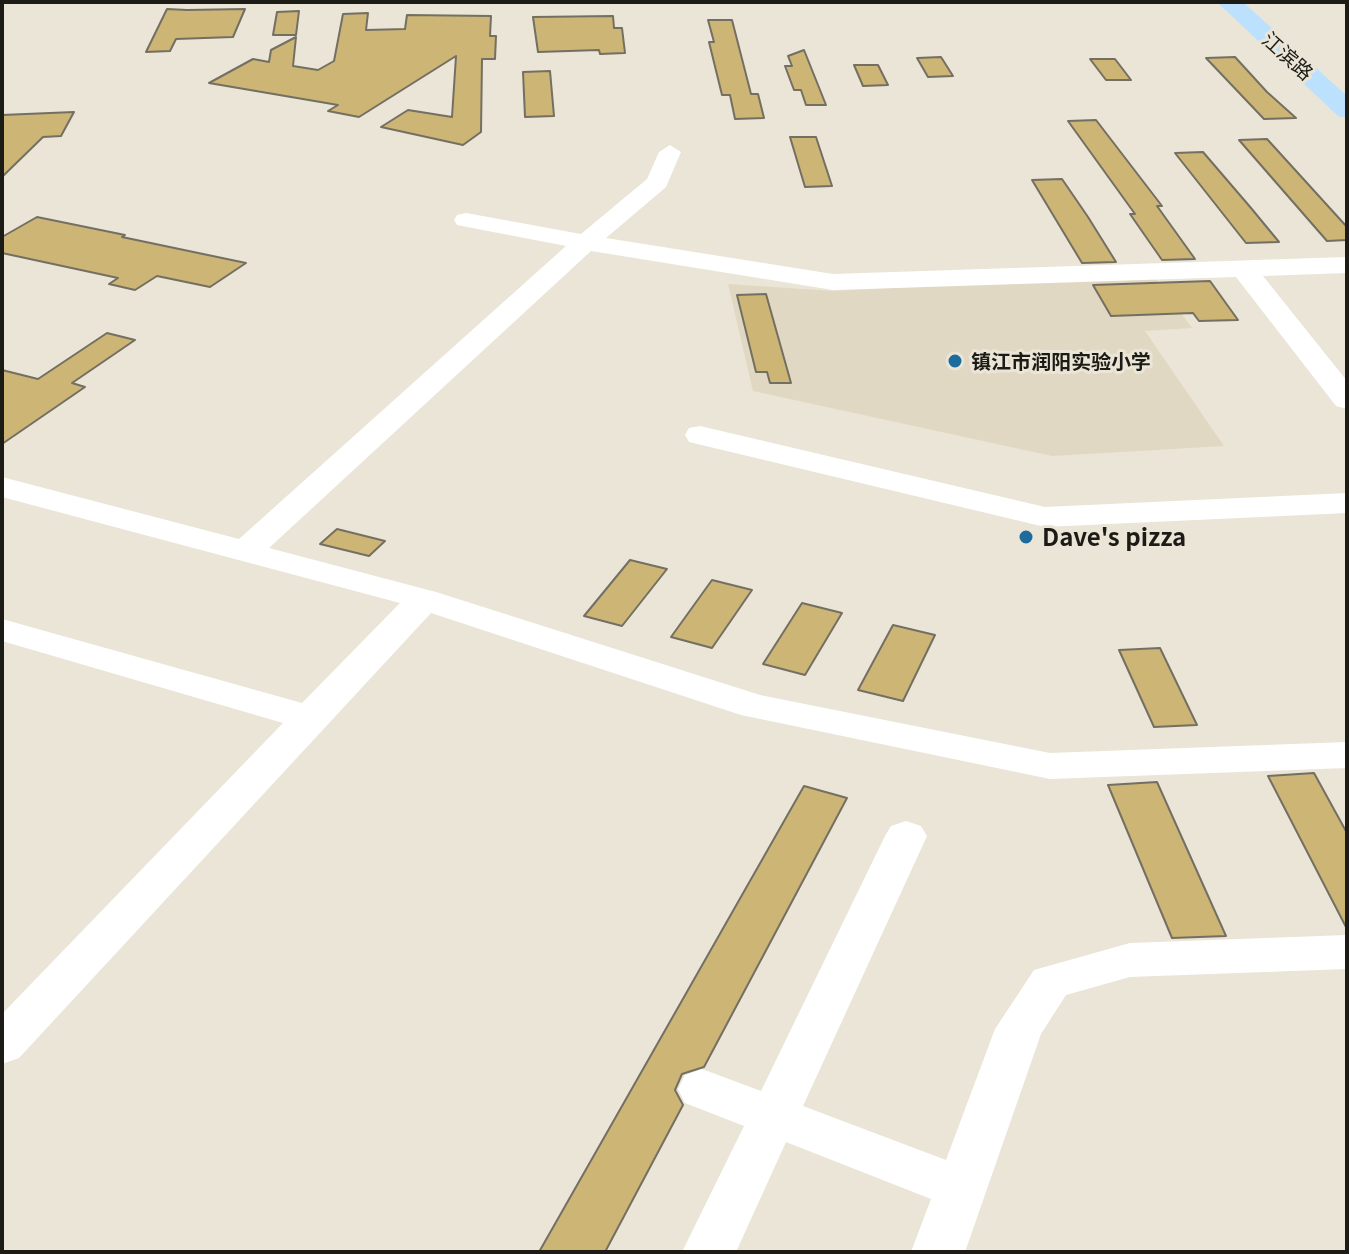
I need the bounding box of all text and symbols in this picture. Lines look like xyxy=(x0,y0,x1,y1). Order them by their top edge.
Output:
street label: 江滨路 xyxy=(1258,27,1318,85)
place label: 镇江市润阳实验小学 xyxy=(971,349,1151,373)
marker: 镇江市润阳实验小学 xyxy=(946,352,964,370)
place label: Dave's pizza xyxy=(1042,523,1186,551)
marker: Dave's pizza xyxy=(1017,528,1035,546)

